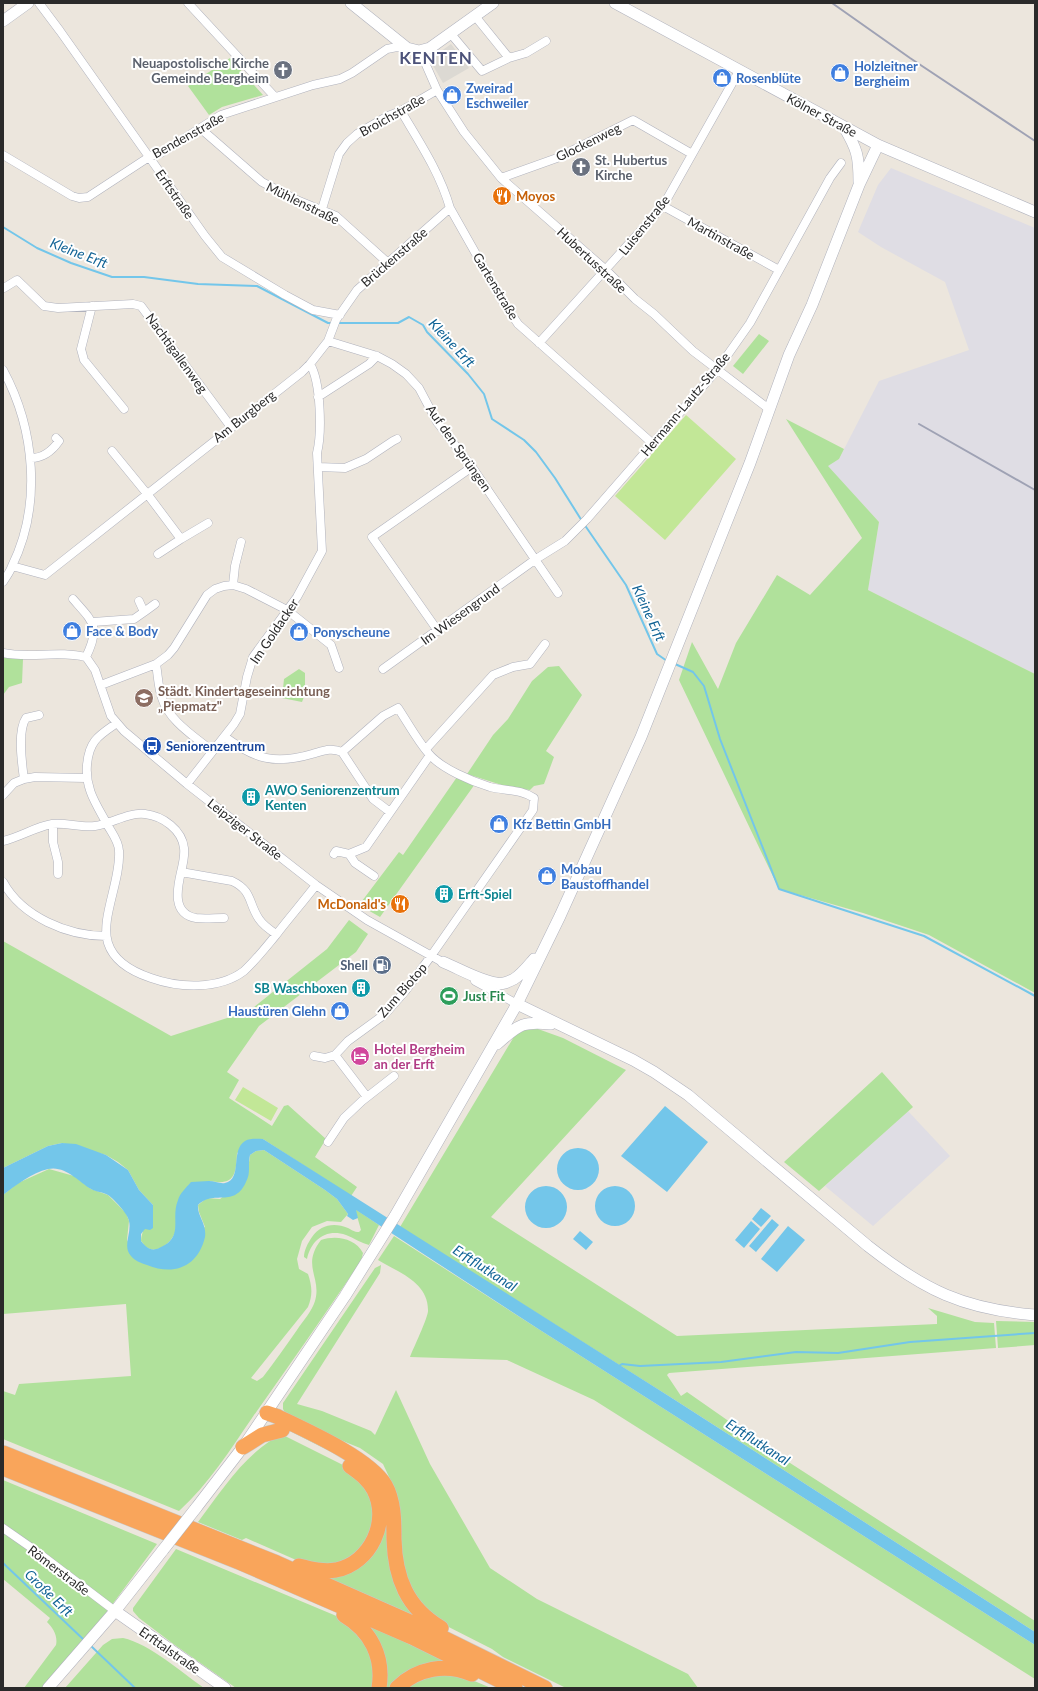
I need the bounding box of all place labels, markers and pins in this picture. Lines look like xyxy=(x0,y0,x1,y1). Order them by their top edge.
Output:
place label: Neuapostolische Kirche Gemeinde Bergheim xyxy=(132,55,269,86)
place label: Holzleitner Bergheim xyxy=(854,58,918,89)
church icon: Neuapostolische Kirche Gemeinde Bergheim xyxy=(272,59,294,81)
shop icon: Holzleitner Bergheim xyxy=(829,62,851,84)
shop icon: Rosenblüte xyxy=(711,67,733,89)
place label: Rosenblüte xyxy=(736,70,801,86)
place label: Zweirad Eschweiler xyxy=(466,80,528,111)
shop icon: Zweirad Eschweiler xyxy=(441,84,463,106)
place label: St. Hubertus Kirche xyxy=(595,152,667,183)
church icon: St. Hubertus Kirche xyxy=(570,156,592,178)
restaurant icon: Moyos xyxy=(491,185,513,207)
place label: Moyos xyxy=(516,188,555,204)
shop icon: Face & Body xyxy=(61,620,83,642)
shop icon: Ponyscheune xyxy=(288,621,310,643)
place label: Face & Body xyxy=(86,623,158,639)
place label: Ponyscheune xyxy=(313,624,390,640)
place label: Städt. Kindertageseinrichtung „Piepmatz" xyxy=(158,683,330,714)
school or university icon: Städt. Kindertageseinrichtung „Piepmatz" xyxy=(133,687,155,709)
bus stop icon: Seniorenzentrum xyxy=(141,735,163,757)
place label: Seniorenzentrum xyxy=(166,738,265,754)
place label: AWO Seniorenzentrum Kenten xyxy=(264,782,400,813)
building icon: AWO Seniorenzentrum Kenten xyxy=(240,786,262,808)
shop icon: Kfz Bettin GmbH xyxy=(488,813,510,835)
place label: Kfz Bettin GmbH xyxy=(513,816,611,832)
place label: Mobau Baustoffhandel xyxy=(561,861,649,892)
shop icon: Mobau Baustoffhandel xyxy=(536,865,558,887)
building icon: Erft-Spiel xyxy=(433,883,455,905)
place label: Erft-Spiel xyxy=(458,886,512,902)
restaurant icon: McDonald's xyxy=(389,893,411,915)
place label: McDonald's xyxy=(318,896,386,912)
fuel station icon: Shell xyxy=(371,954,393,976)
place label: Shell xyxy=(340,957,368,973)
building icon: SB Waschboxen xyxy=(350,977,372,999)
place label: SB Waschboxen xyxy=(254,980,347,996)
sports icon: Just Fit xyxy=(438,985,460,1007)
place label: Just Fit xyxy=(463,988,505,1004)
shop icon: Haustüren Glehn xyxy=(329,1000,351,1022)
place label: Haustüren Glehn xyxy=(228,1003,326,1019)
place label: Hotel Bergheim an der Erft xyxy=(374,1041,465,1072)
hotel icon: Hotel Bergheim an der Erft xyxy=(349,1045,371,1067)

